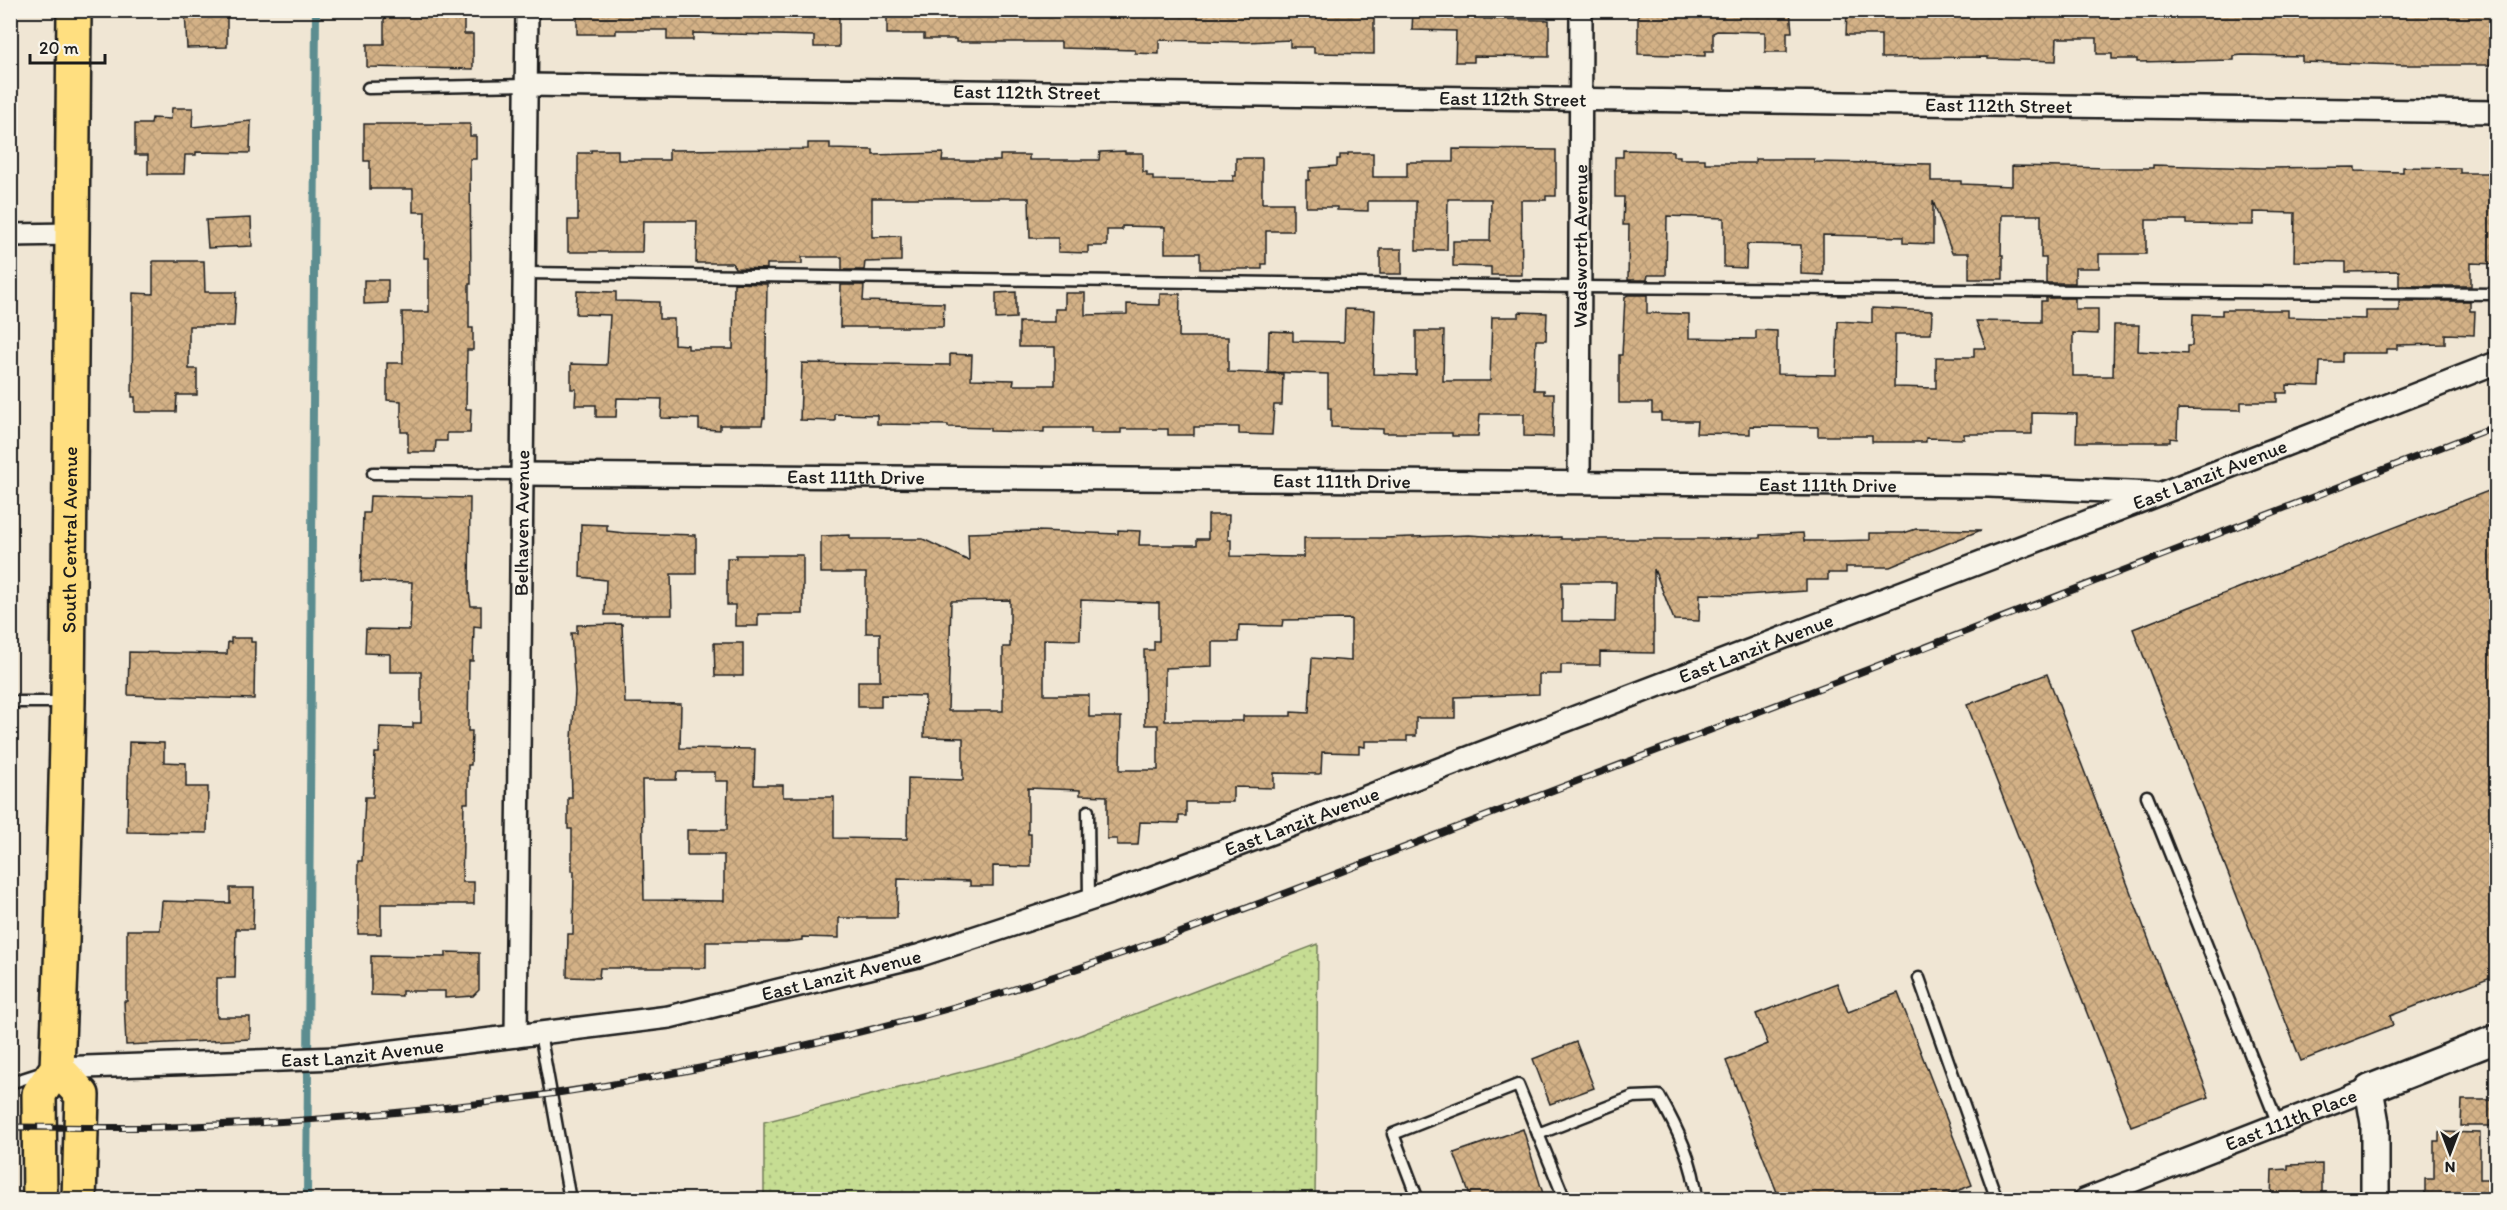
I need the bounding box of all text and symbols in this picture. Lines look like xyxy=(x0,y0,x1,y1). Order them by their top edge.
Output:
scale bar xyxy=(30,27,105,65)
text: 20 m xyxy=(39,37,79,59)
street label: East 112th Street xyxy=(953,79,1101,105)
street label: East 112th Street xyxy=(1439,86,1587,112)
street label: East 112th Street xyxy=(1925,92,2073,118)
street label: Wadsworth Avenue xyxy=(1568,164,1592,328)
street label: East Lanzit Avenue xyxy=(2129,434,2290,515)
street label: South Central Avenue xyxy=(57,446,82,633)
street label: Belhaven Avenue xyxy=(509,450,534,596)
street label: East 111th Drive xyxy=(787,464,925,489)
street label: East 111th Drive xyxy=(1273,468,1411,493)
street label: East 111th Drive xyxy=(1759,472,1897,497)
street label: East Lanzit Avenue xyxy=(1675,608,1837,688)
street label: East Lanzit Avenue xyxy=(1221,781,1383,861)
street label: East Lanzit Avenue xyxy=(759,944,923,1006)
street label: East Lanzit Avenue xyxy=(281,1033,445,1072)
street label: East 111th Place xyxy=(2222,1083,2360,1156)
north arrow xyxy=(2420,1123,2480,1183)
text: N xyxy=(2445,1158,2455,1177)

